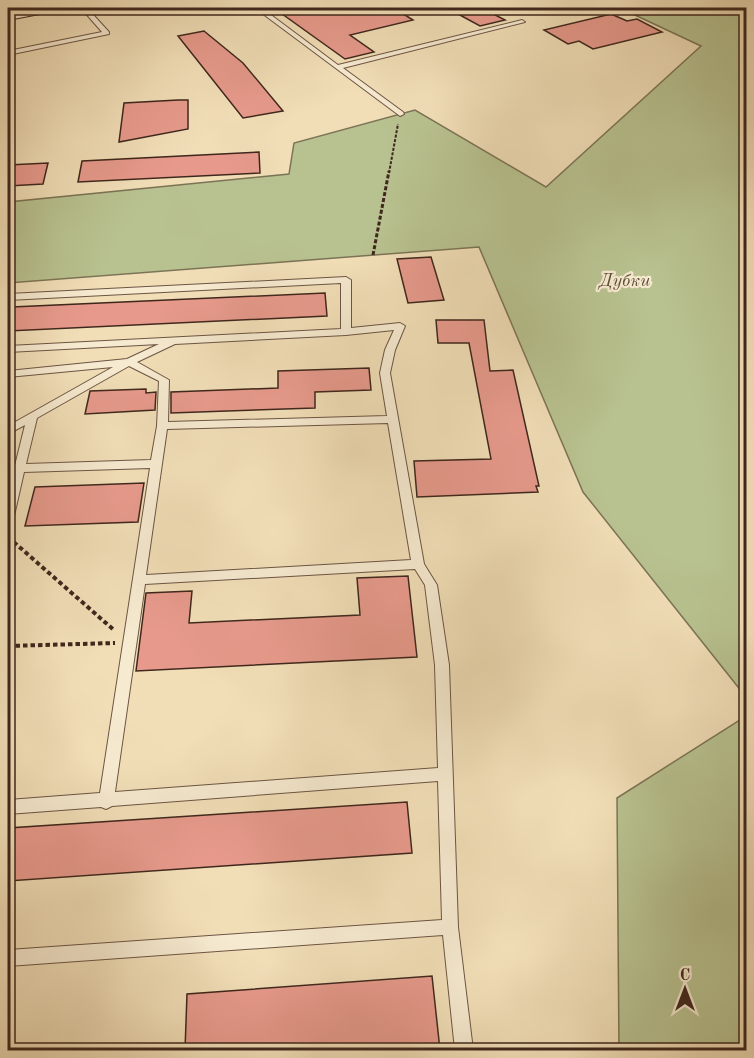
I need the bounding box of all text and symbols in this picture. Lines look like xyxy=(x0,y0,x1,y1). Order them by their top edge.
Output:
park label: Дубки xyxy=(597,272,651,290)
north arrow xyxy=(655,959,715,1019)
text: С xyxy=(680,968,690,984)

